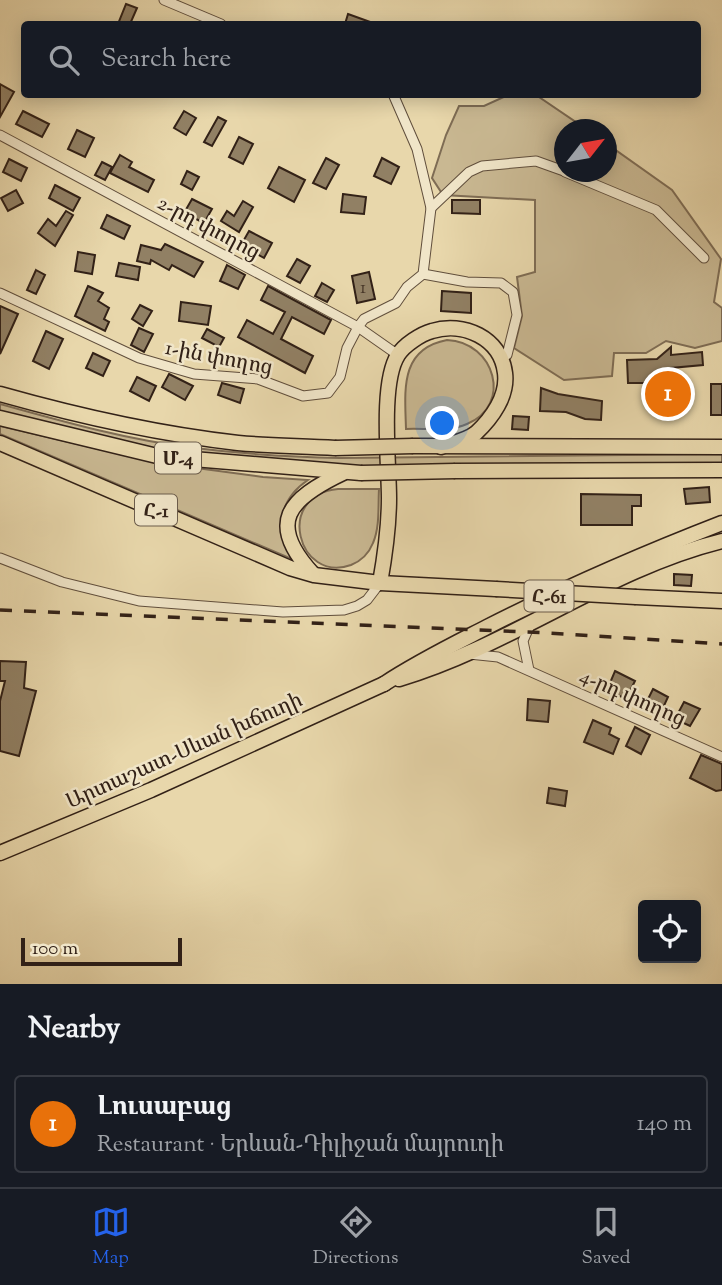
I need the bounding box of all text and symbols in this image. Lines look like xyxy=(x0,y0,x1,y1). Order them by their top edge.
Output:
search box xyxy=(21,21,701,98)
icon: search xyxy=(45,41,83,79)
text: Search here xyxy=(101,41,231,78)
north arrow xyxy=(554,119,617,182)
street label: 2-րդ փողոց xyxy=(151,189,265,268)
house number: 1 xyxy=(360,276,366,302)
street label: 1-ին փողոց xyxy=(162,334,275,384)
pin: 1 xyxy=(645,368,691,420)
your location xyxy=(425,406,459,440)
road number: Մ-4 xyxy=(155,442,201,474)
road number: Հ-1 xyxy=(135,495,177,526)
road number: Հ-61 xyxy=(524,580,574,611)
street label: 4-րդ փողոց xyxy=(574,662,690,736)
street label: Արտաշատ-Սևան խճուղի xyxy=(62,686,308,818)
map controls xyxy=(638,900,701,963)
button: locate xyxy=(638,900,701,963)
scale bar xyxy=(21,935,182,967)
text: 100 m xyxy=(32,936,78,963)
text: Nearby xyxy=(28,1008,120,1051)
text: Լուսաբաց xyxy=(97,1089,232,1126)
text: 1 xyxy=(49,1108,57,1141)
text: 140 m xyxy=(637,1108,692,1141)
text: Restaurant · Երևան-Դիլիջան մայրուղի xyxy=(97,1129,504,1162)
tab: Map xyxy=(92,1203,130,1272)
tab: Directions xyxy=(313,1203,398,1272)
tab: Saved xyxy=(582,1203,630,1272)

